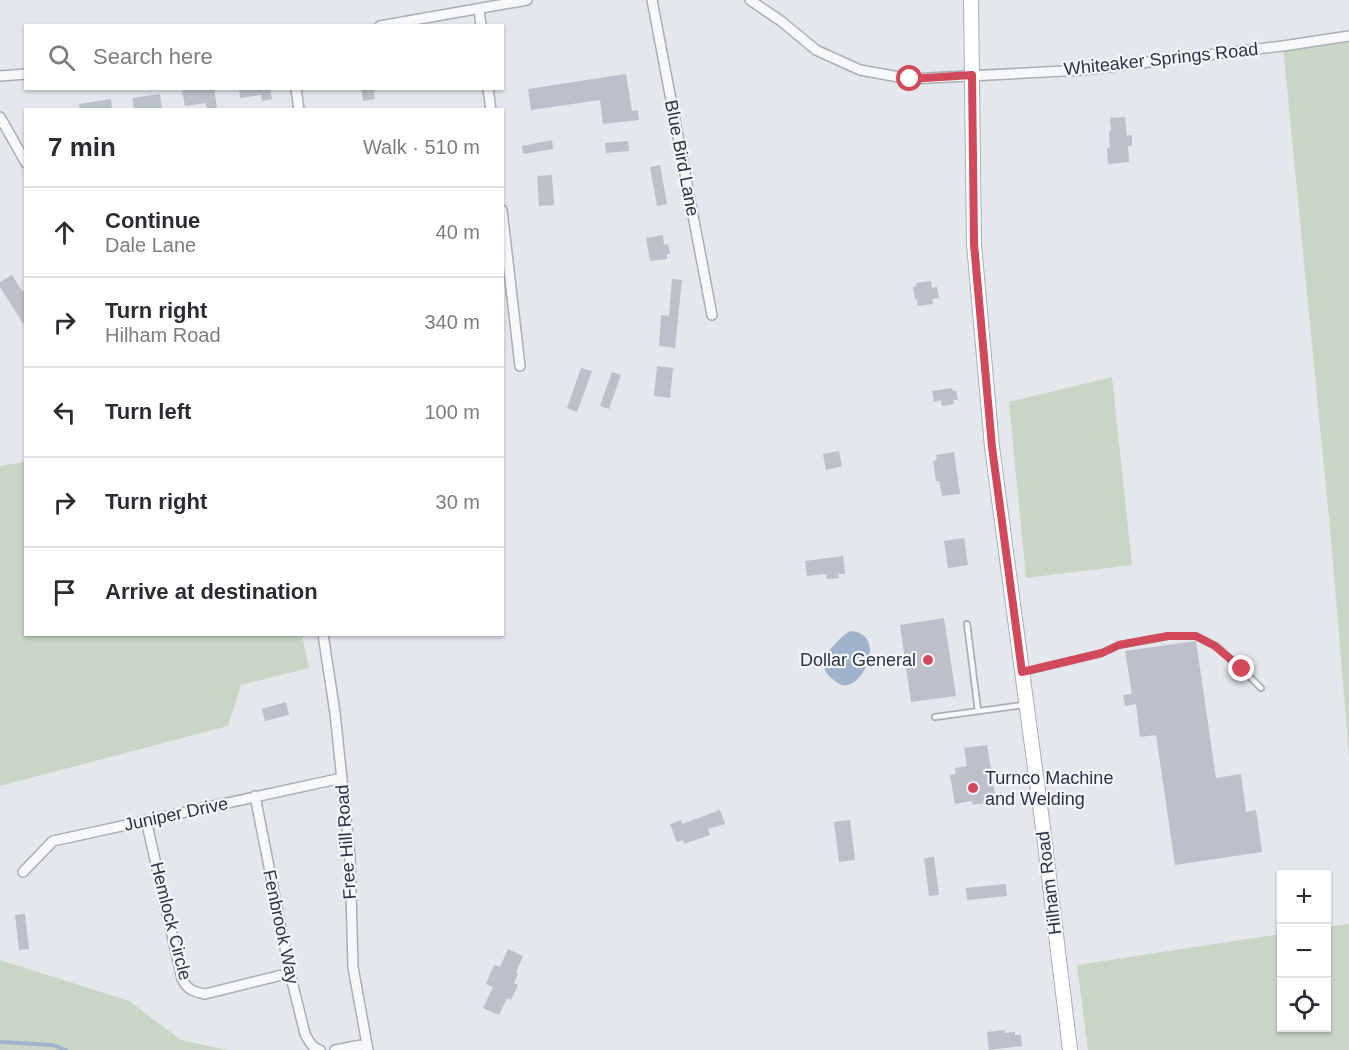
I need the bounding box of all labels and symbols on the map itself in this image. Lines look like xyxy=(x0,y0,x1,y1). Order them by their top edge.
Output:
street label: Whiteaker Springs Road xyxy=(1063,39,1259,79)
route start xyxy=(896,65,922,91)
street label: Blue Bird Lane xyxy=(661,98,703,218)
place label: Dollar General xyxy=(800,650,916,670)
marker: Dollar General xyxy=(921,653,935,667)
route end xyxy=(1228,655,1254,681)
place label: Turnco Machine and Welding xyxy=(985,768,1113,809)
marker: Turnco Machine and Welding xyxy=(966,781,980,795)
street label: Free Hill Road xyxy=(332,784,360,900)
street label: Juniper Drive xyxy=(122,793,230,835)
street label: Hilham Road xyxy=(1033,830,1065,936)
street label: Hemlock Circle xyxy=(147,860,195,982)
street label: Fenbrook Way xyxy=(259,868,303,986)

